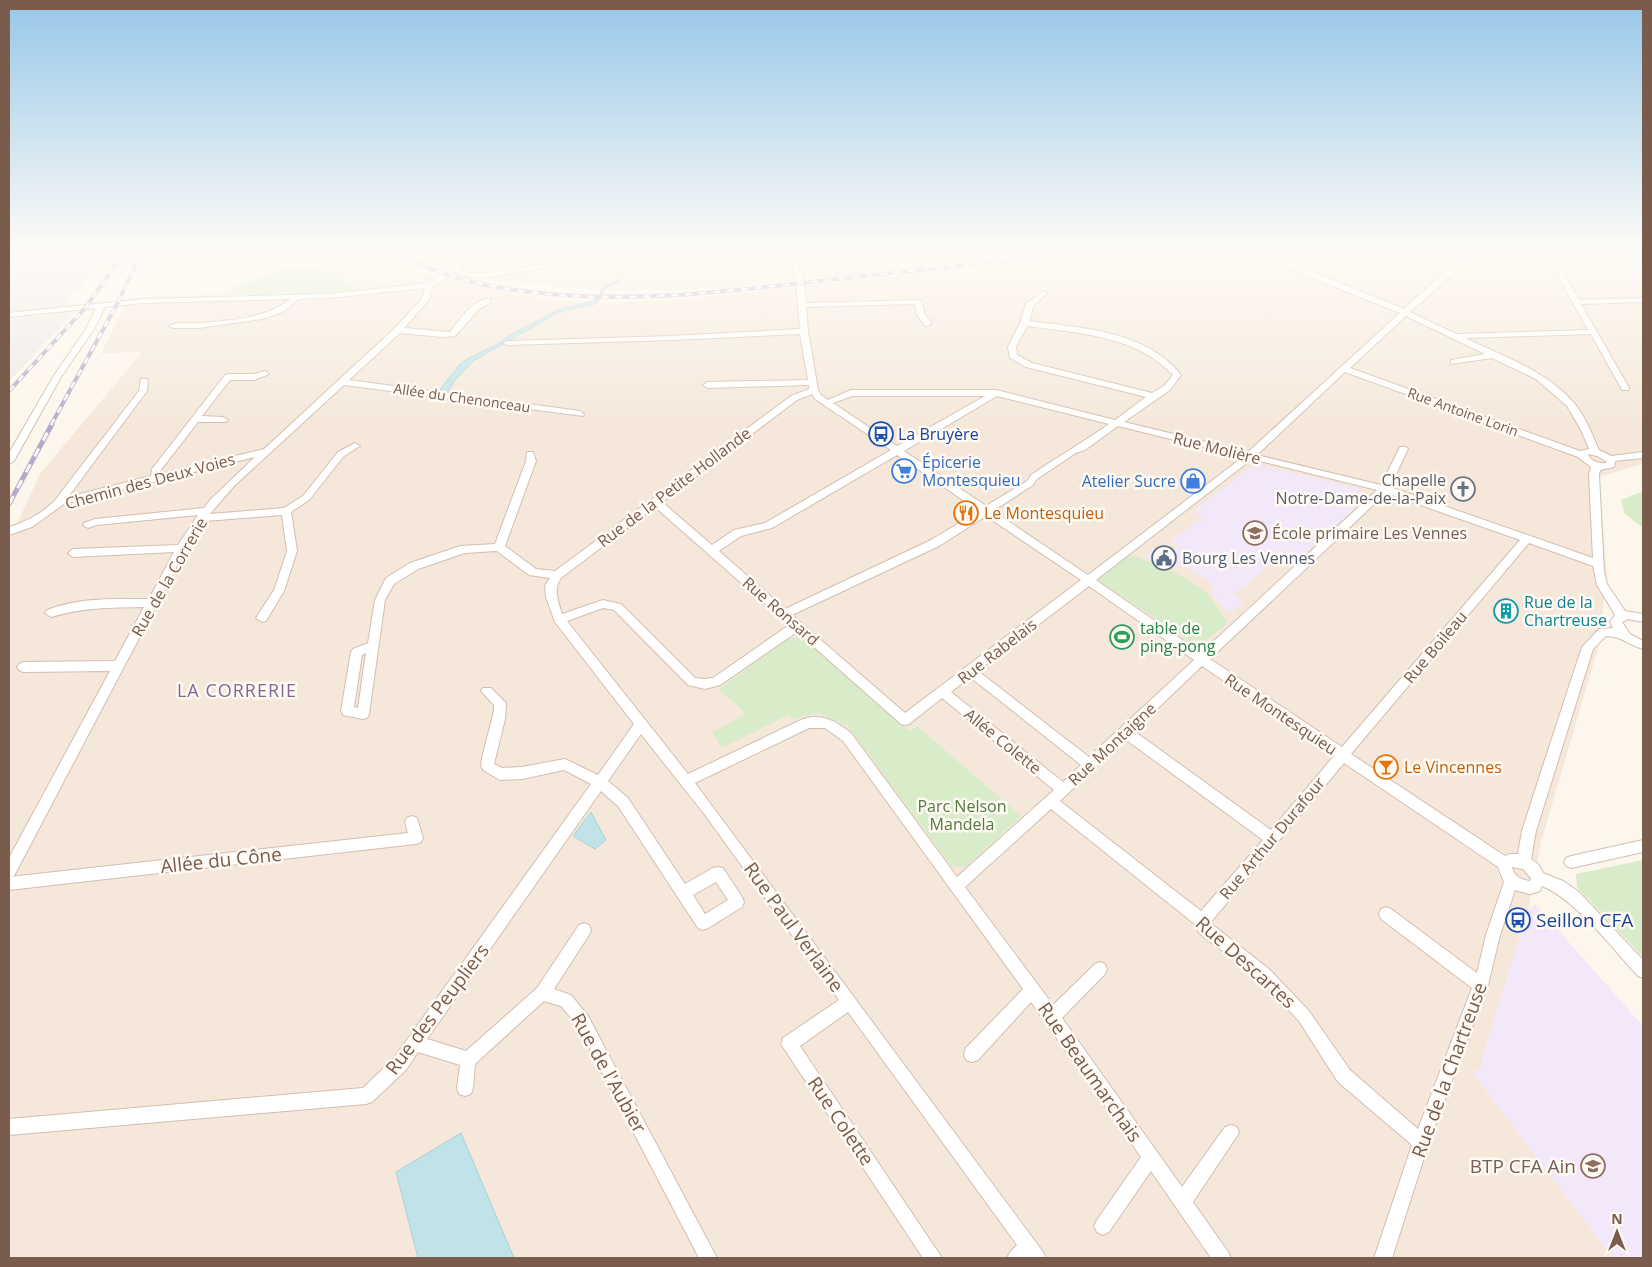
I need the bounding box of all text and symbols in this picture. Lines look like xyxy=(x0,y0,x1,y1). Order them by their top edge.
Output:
street label: Allée du Chenonceau xyxy=(392,379,532,417)
street label: Rue Antoine Lorin xyxy=(1405,383,1521,440)
bus stop icon: La Bruyère xyxy=(868,421,894,447)
street label: Rue de la Petite Hollande xyxy=(593,422,755,552)
place label: La Bruyère xyxy=(898,423,979,445)
street label: Rue Molière xyxy=(1171,427,1263,469)
street label: Chemin des Deux Voies xyxy=(63,448,237,514)
place label: Épicerie Montesquieu xyxy=(922,451,1021,491)
supermarket icon: Épicerie Montesquieu xyxy=(891,458,917,484)
shop icon: Atelier Sucre xyxy=(1180,468,1206,494)
place label: Chapelle Notre-Dame-de-la-Paix xyxy=(1276,469,1447,509)
place label: Atelier Sucre xyxy=(1082,470,1176,492)
church icon: Chapelle Notre-Dame-de-la-Paix xyxy=(1450,476,1476,502)
restaurant icon: Le Montesquieu xyxy=(953,500,979,526)
place label: Le Montesquieu xyxy=(984,502,1104,524)
street label: Rue de la Correrie xyxy=(126,513,212,641)
school or university icon: École primaire Les Vennes xyxy=(1242,520,1268,546)
place label: École primaire Les Vennes xyxy=(1272,522,1467,544)
public building icon: Bourg Les Vennes xyxy=(1151,545,1177,571)
place label: Bourg Les Vennes xyxy=(1182,547,1315,569)
street label: Rue Ronsard xyxy=(738,572,824,650)
place label: Rue de la Chartreuse xyxy=(1524,591,1607,631)
building icon: Rue de la Chartreuse xyxy=(1493,598,1519,624)
street label: Rue Boileau xyxy=(1398,606,1472,688)
street label: Rue Rabelais xyxy=(953,613,1041,689)
place label: table de ping-pong xyxy=(1140,617,1216,657)
sports icon: table de ping-pong xyxy=(1109,624,1135,650)
street label: Rue Montesquieu xyxy=(1220,668,1342,760)
district label: LA CORRERIE xyxy=(177,678,297,702)
street label: Rue Montaigne xyxy=(1063,697,1161,791)
street label: Allée Colette xyxy=(960,703,1046,779)
bar icon: Le Vincennes xyxy=(1373,754,1399,780)
place label: Le Vincennes xyxy=(1404,756,1502,778)
street label: Rue Arthur Durafour xyxy=(1214,772,1330,904)
park label: Parc Nelson Mandela xyxy=(917,795,1007,835)
street label: Allée du Cône xyxy=(159,841,283,879)
street label: Rue Paul Verlaine xyxy=(738,857,850,997)
bus stop icon: Seillon CFA xyxy=(1505,907,1531,933)
place label: Seillon CFA xyxy=(1536,907,1633,933)
street label: Rue Descartes xyxy=(1190,910,1302,1014)
street label: Rue des Peupliers xyxy=(379,938,495,1080)
street label: Rue de la Chartreuse xyxy=(1405,979,1493,1161)
street label: Rue Beaumarchais xyxy=(1032,997,1148,1147)
street label: Rue de l'Aubier xyxy=(565,1008,653,1138)
street label: Rue Colette xyxy=(802,1071,880,1171)
place label: BTP CFA Ain xyxy=(1470,1153,1576,1179)
school or university icon: BTP CFA Ain xyxy=(1580,1153,1606,1179)
north arrow xyxy=(1592,1207,1642,1257)
text: N xyxy=(1611,1209,1623,1228)

